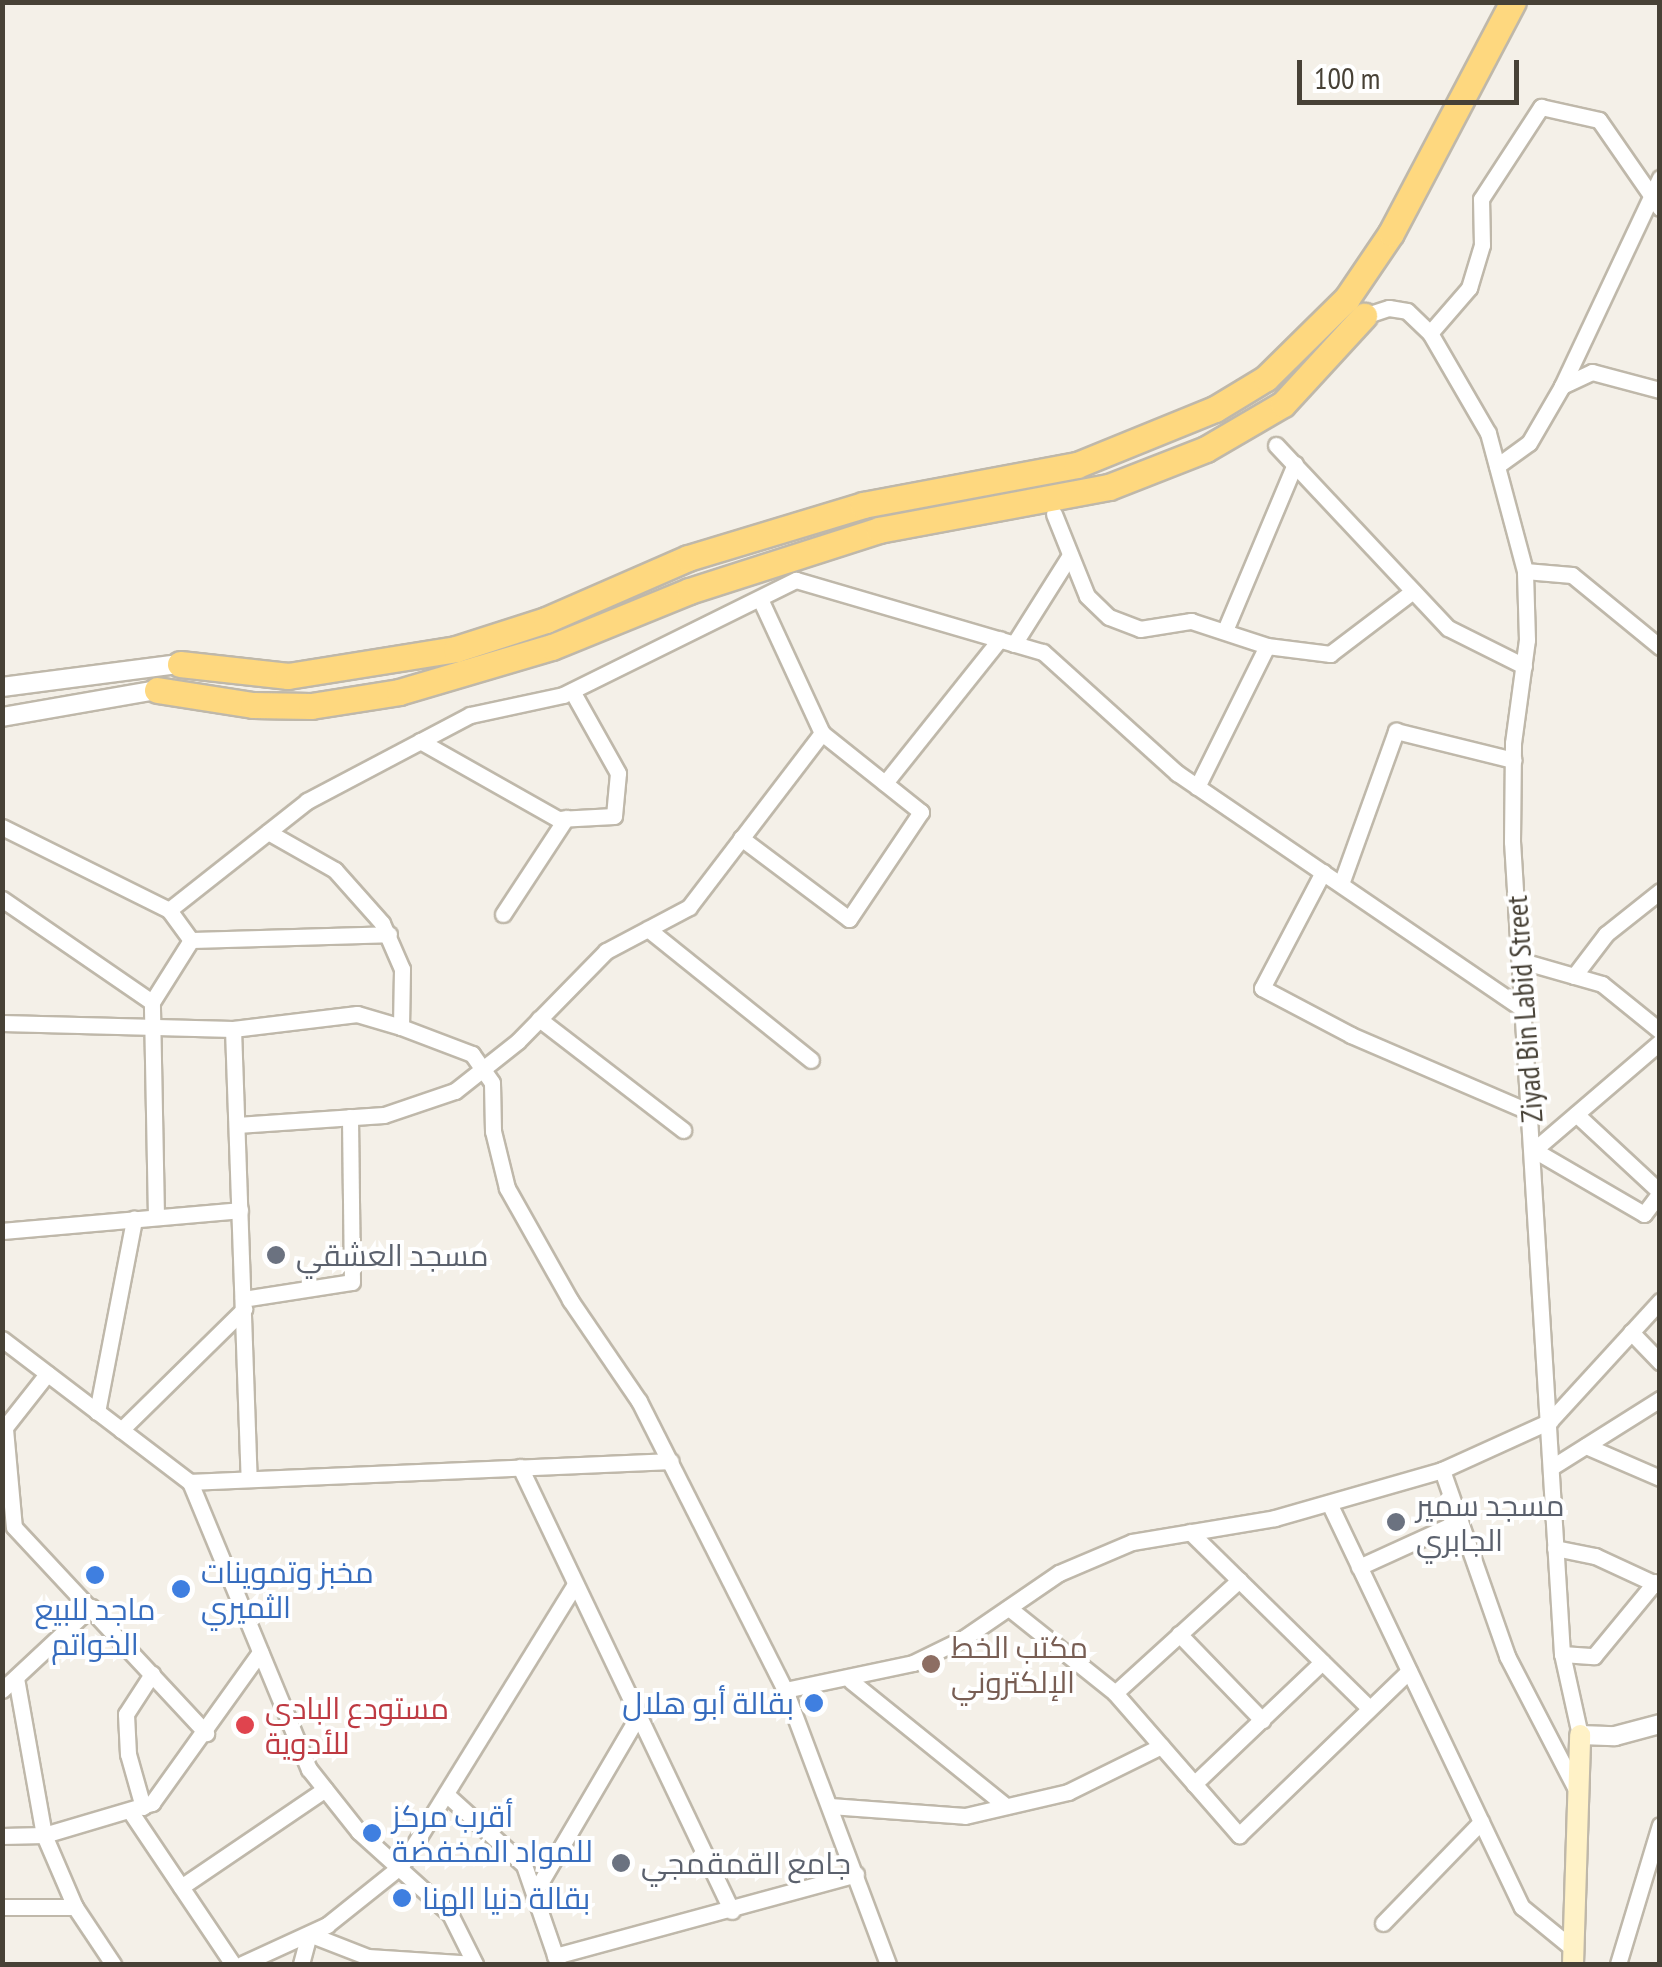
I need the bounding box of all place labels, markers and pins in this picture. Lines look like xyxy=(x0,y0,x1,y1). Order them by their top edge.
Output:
place label: مسجد العشقي xyxy=(296,1237,488,1273)
marker: مسجد العشقي xyxy=(265,1244,287,1266)
place label: مسجد سمير الجابري xyxy=(1416,1487,1564,1558)
marker: مسجد سمير الجابري xyxy=(1385,1511,1407,1533)
place label: مخبز وتموينات الثميري xyxy=(201,1554,374,1624)
marker: ماجد للبيع الخواتم xyxy=(84,1564,106,1586)
marker: مخبز وتموينات الثميري xyxy=(170,1578,192,1600)
place label: ماجد للبيع الخواتم xyxy=(34,1591,156,1662)
place label: مكتب الخط الإلكتروني xyxy=(951,1629,1088,1700)
marker: مكتب الخط الإلكتروني xyxy=(920,1653,942,1675)
place label: بقالة أبو هلال xyxy=(622,1685,794,1721)
place label: مستودع البادى للأدوية xyxy=(265,1690,449,1760)
marker: بقالة أبو هلال xyxy=(803,1692,825,1714)
marker: مستودع البادى للأدوية xyxy=(234,1714,256,1736)
place label: أقرب مركز للمواد المخفضة xyxy=(392,1798,593,1868)
marker: أقرب مركز للمواد المخفضة xyxy=(361,1822,383,1844)
place label: جامع القمقمجي xyxy=(641,1845,851,1881)
marker: جامع القمقمجي xyxy=(610,1852,632,1874)
place label: بقالة دنيا الهنا xyxy=(422,1880,590,1916)
marker: بقالة دنيا الهنا xyxy=(391,1887,413,1909)

